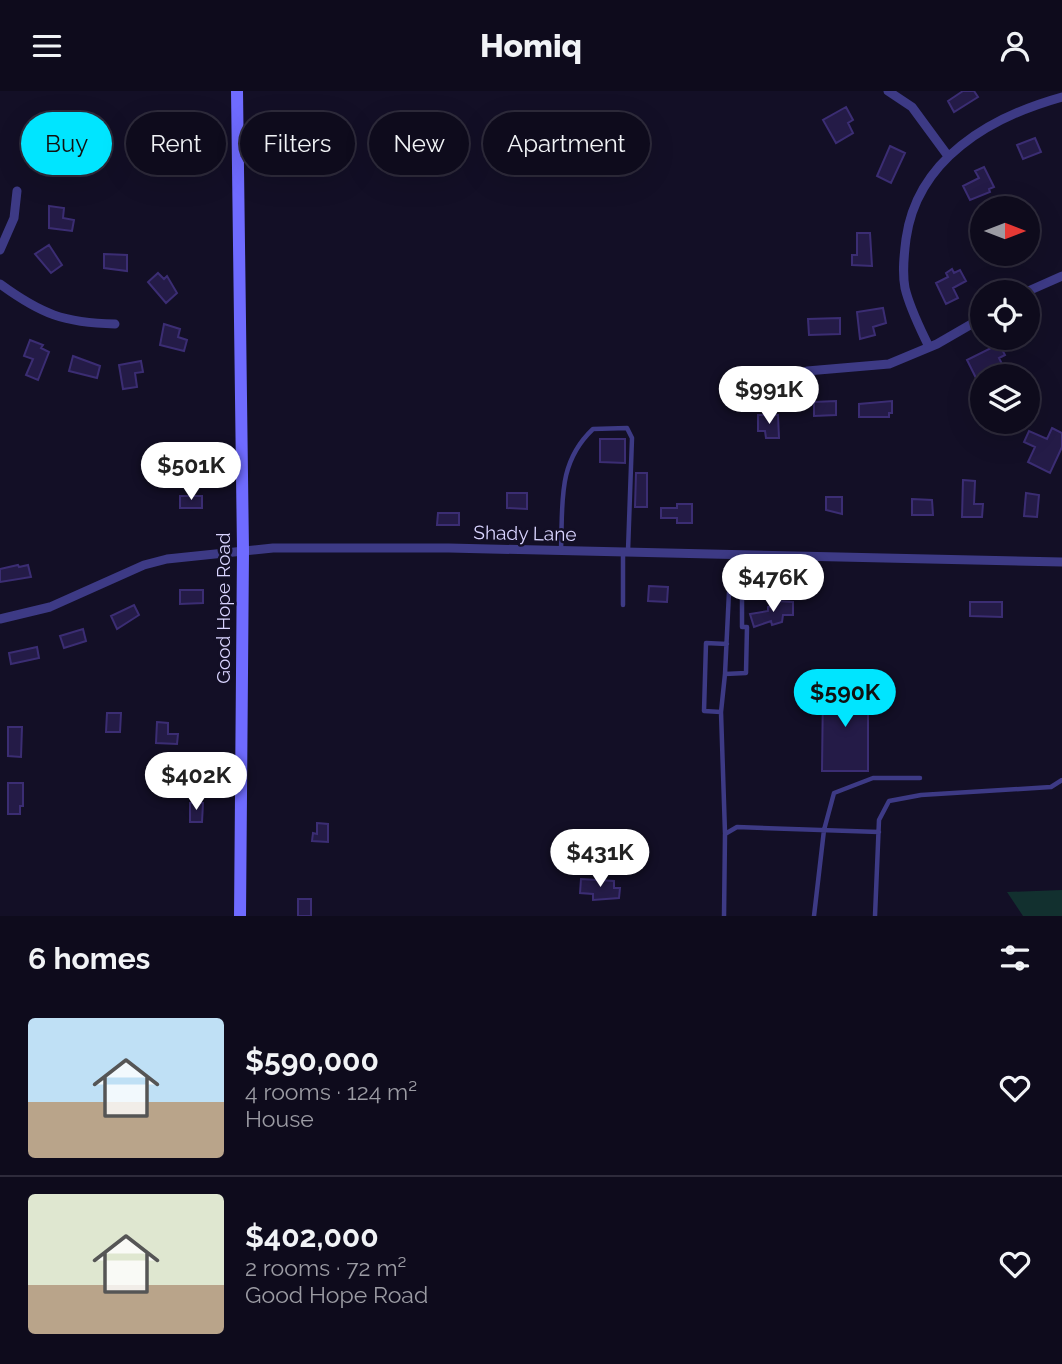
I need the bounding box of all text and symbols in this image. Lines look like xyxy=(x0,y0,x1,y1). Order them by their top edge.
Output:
icon: menu xyxy=(28,27,66,65)
text: Homiq xyxy=(480,27,582,64)
icon: person xyxy=(996,27,1034,65)
chip: Buy xyxy=(21,112,112,175)
chip: Rent xyxy=(126,112,226,175)
chip: Filters xyxy=(240,112,355,175)
chip: New xyxy=(369,112,469,175)
chip: Apartment xyxy=(483,112,650,175)
north arrow xyxy=(970,196,1040,266)
map controls xyxy=(970,196,1040,434)
button: locate xyxy=(970,280,1040,350)
button: layers xyxy=(970,364,1040,434)
pin: $991K xyxy=(720,367,818,426)
text: $991K xyxy=(735,375,803,402)
pin: $501K xyxy=(142,443,240,502)
text: $501K xyxy=(157,451,225,478)
street label: Shady Lane xyxy=(473,521,577,545)
street label: Good Hope Road xyxy=(212,532,234,684)
pin: $476K xyxy=(724,554,822,614)
text: $476K xyxy=(738,563,808,590)
pin: $590K xyxy=(796,669,894,729)
text: $590K xyxy=(810,678,880,705)
pin: $402K xyxy=(147,753,245,812)
text: $402K xyxy=(161,761,231,788)
pin: $431K xyxy=(551,829,649,889)
text: $431K xyxy=(566,838,634,865)
icon: filters xyxy=(996,939,1034,977)
text: 6 homes xyxy=(28,941,150,976)
text: $590,000 xyxy=(245,1043,379,1078)
icon: home xyxy=(84,1046,168,1130)
icon: heart xyxy=(996,1069,1034,1107)
text: 4 rooms · 124 m² xyxy=(245,1078,417,1105)
text: House xyxy=(245,1105,314,1132)
text: $402,000 xyxy=(245,1219,379,1254)
icon: home xyxy=(84,1222,168,1306)
icon: heart xyxy=(996,1245,1034,1283)
text: 2 rooms · 72 m² xyxy=(245,1254,406,1281)
text: Good Hope Road xyxy=(245,1281,428,1308)

